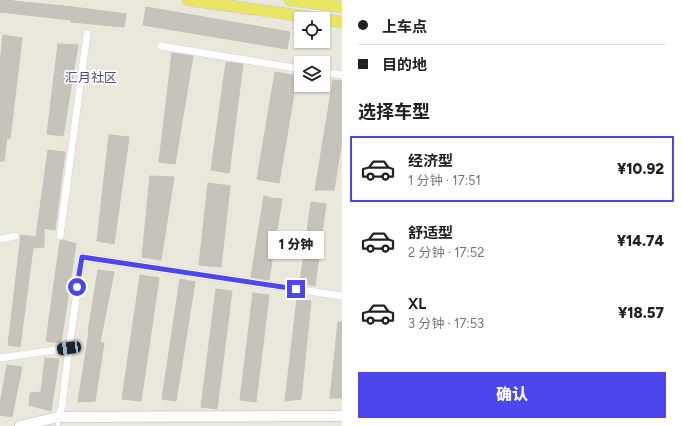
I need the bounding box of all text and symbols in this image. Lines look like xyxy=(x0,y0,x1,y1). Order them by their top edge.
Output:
map controls xyxy=(294,12,330,92)
button: locate xyxy=(294,12,330,48)
text: 上车点 xyxy=(382,18,427,36)
button: layers xyxy=(294,56,330,92)
text: 目的地 xyxy=(382,56,427,74)
district label: 汇月社区 xyxy=(65,70,117,85)
text: 选择车型 xyxy=(358,101,430,123)
icon: car xyxy=(360,151,396,187)
text: 经济型 xyxy=(408,152,453,170)
text: ¥10.92 xyxy=(617,160,664,178)
text: 1 分钟 · 17:51 xyxy=(408,173,481,188)
icon: car xyxy=(360,223,396,259)
text: 舒适型 xyxy=(408,224,453,242)
callout: 1 分钟 xyxy=(268,231,324,259)
text: ¥14.74 xyxy=(617,232,664,250)
text: 1 分钟 xyxy=(279,237,313,252)
text: 2 分钟 · 17:52 xyxy=(408,245,485,260)
route start xyxy=(68,278,86,296)
route end xyxy=(287,280,305,298)
icon: car xyxy=(360,295,396,331)
text: XL xyxy=(408,295,426,313)
text: ¥18.57 xyxy=(618,304,664,322)
text: 3 分钟 · 17:53 xyxy=(408,316,484,331)
car xyxy=(56,340,82,356)
button: 确认 xyxy=(358,372,666,418)

